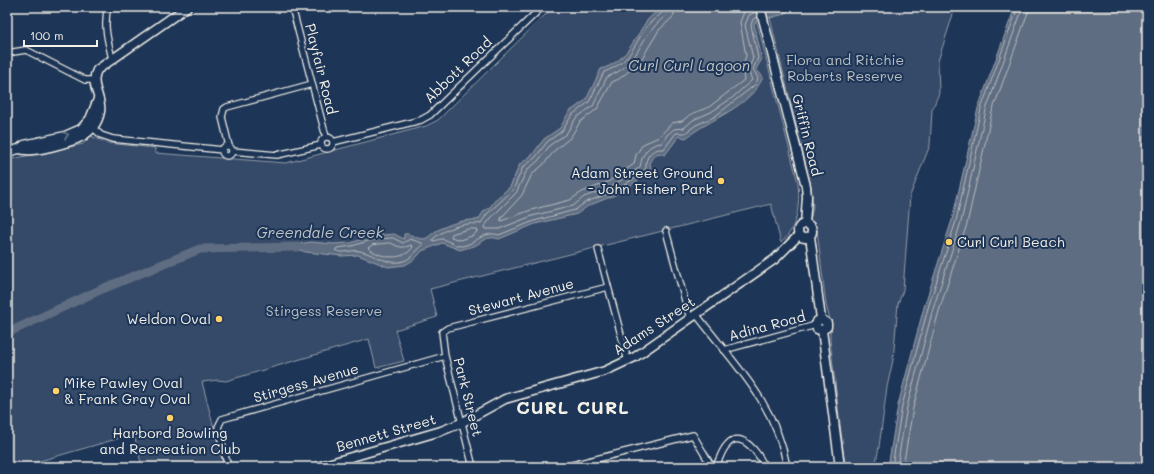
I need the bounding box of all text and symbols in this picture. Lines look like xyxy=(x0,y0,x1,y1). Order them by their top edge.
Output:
street label: Playfair Road xyxy=(301,21,342,116)
scale bar xyxy=(24,22,97,48)
text: 100 m xyxy=(30,27,64,43)
street label: Abbott Road xyxy=(420,32,496,107)
park label: Flora and Ritchie Roberts Reserve xyxy=(786,50,904,85)
water label: Curl Curl Lagoon xyxy=(628,55,750,75)
street label: Griffin Road xyxy=(788,92,827,178)
one-way arrow xyxy=(63,131,70,140)
place label: Adam Street Ground - John Fisher Park xyxy=(571,163,713,198)
marker: Adam Street Ground - John Fisher Park xyxy=(716,176,726,186)
water label: Greendale Creek xyxy=(256,222,385,242)
place label: Curl Curl Beach xyxy=(957,232,1065,251)
marker: Curl Curl Beach xyxy=(944,237,954,247)
street label: Stewart Avenue xyxy=(466,273,576,320)
street label: Adams Street xyxy=(609,292,698,359)
park label: Stirgess Reserve xyxy=(266,301,382,320)
street label: Adina Road xyxy=(726,306,807,345)
place label: Weldon Oval xyxy=(126,309,211,328)
marker: Weldon Oval xyxy=(214,314,224,324)
street label: Park Street xyxy=(449,355,487,438)
street label: Stirgess Avenue xyxy=(251,358,361,407)
place label: Mike Pawley Oval & Frank Gray Oval xyxy=(64,373,190,408)
marker: Mike Pawley Oval & Frank Gray Oval xyxy=(51,386,61,396)
district label: CURL CURL xyxy=(516,395,630,419)
street label: Bennett Street xyxy=(334,409,438,456)
marker: Harbord Bowling and Recreation Club xyxy=(165,413,175,423)
place label: Harbord Bowling and Recreation Club xyxy=(99,423,241,458)

